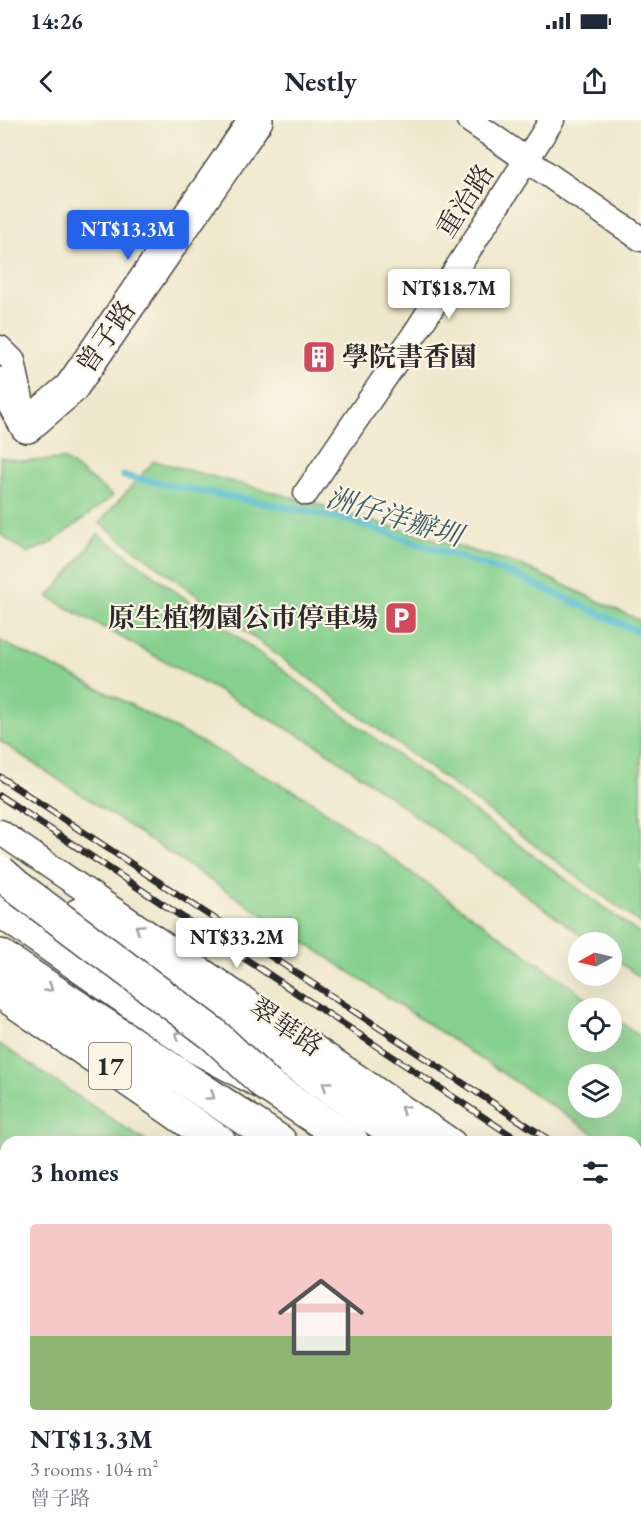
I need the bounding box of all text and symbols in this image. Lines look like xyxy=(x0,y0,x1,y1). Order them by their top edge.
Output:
text: 14:26 xyxy=(30,7,83,36)
text: Nestly xyxy=(284,64,357,99)
icon: back xyxy=(30,65,63,98)
icon: share xyxy=(578,65,611,98)
street label: 重治路 xyxy=(428,157,501,244)
pin: NT$13.3M xyxy=(66,210,190,261)
text: NT$13.3M xyxy=(81,216,175,242)
pin: NT$18.7M xyxy=(387,269,511,320)
text: NT$18.7M xyxy=(402,275,496,301)
street label: 曾子路 xyxy=(68,293,143,380)
building icon: 學院書香園 xyxy=(301,339,337,375)
place label: 學院書香園 xyxy=(342,339,477,374)
water label: 洲仔洋瓣圳 xyxy=(322,478,470,555)
place label: 原生植物園公巿停車場 xyxy=(108,600,378,635)
parking icon: 原生植物園公巿停車場 xyxy=(383,600,419,636)
pin: NT$33.2M xyxy=(175,918,299,969)
one-way arrow xyxy=(135,924,146,935)
text: NT$33.2M xyxy=(190,924,284,950)
north arrow xyxy=(568,932,622,986)
map controls xyxy=(568,932,622,1118)
one-way arrow xyxy=(42,981,53,992)
street label: 翠華路 xyxy=(243,989,330,1064)
button: locate xyxy=(568,998,622,1052)
one-way arrow xyxy=(175,1031,186,1042)
road number: 17 xyxy=(89,1043,131,1089)
button: layers xyxy=(568,1064,622,1118)
one-way arrow xyxy=(322,1081,333,1092)
one-way arrow xyxy=(205,1089,216,1100)
one-way arrow xyxy=(400,1105,411,1116)
text: 3 homes xyxy=(30,1155,119,1189)
icon: filters xyxy=(579,1156,612,1189)
icon: home xyxy=(267,1263,375,1371)
text: NT$13.3M xyxy=(30,1422,153,1456)
text: 3 rooms · 104 m² xyxy=(30,1456,158,1482)
text: 曾子路 xyxy=(30,1485,90,1511)

